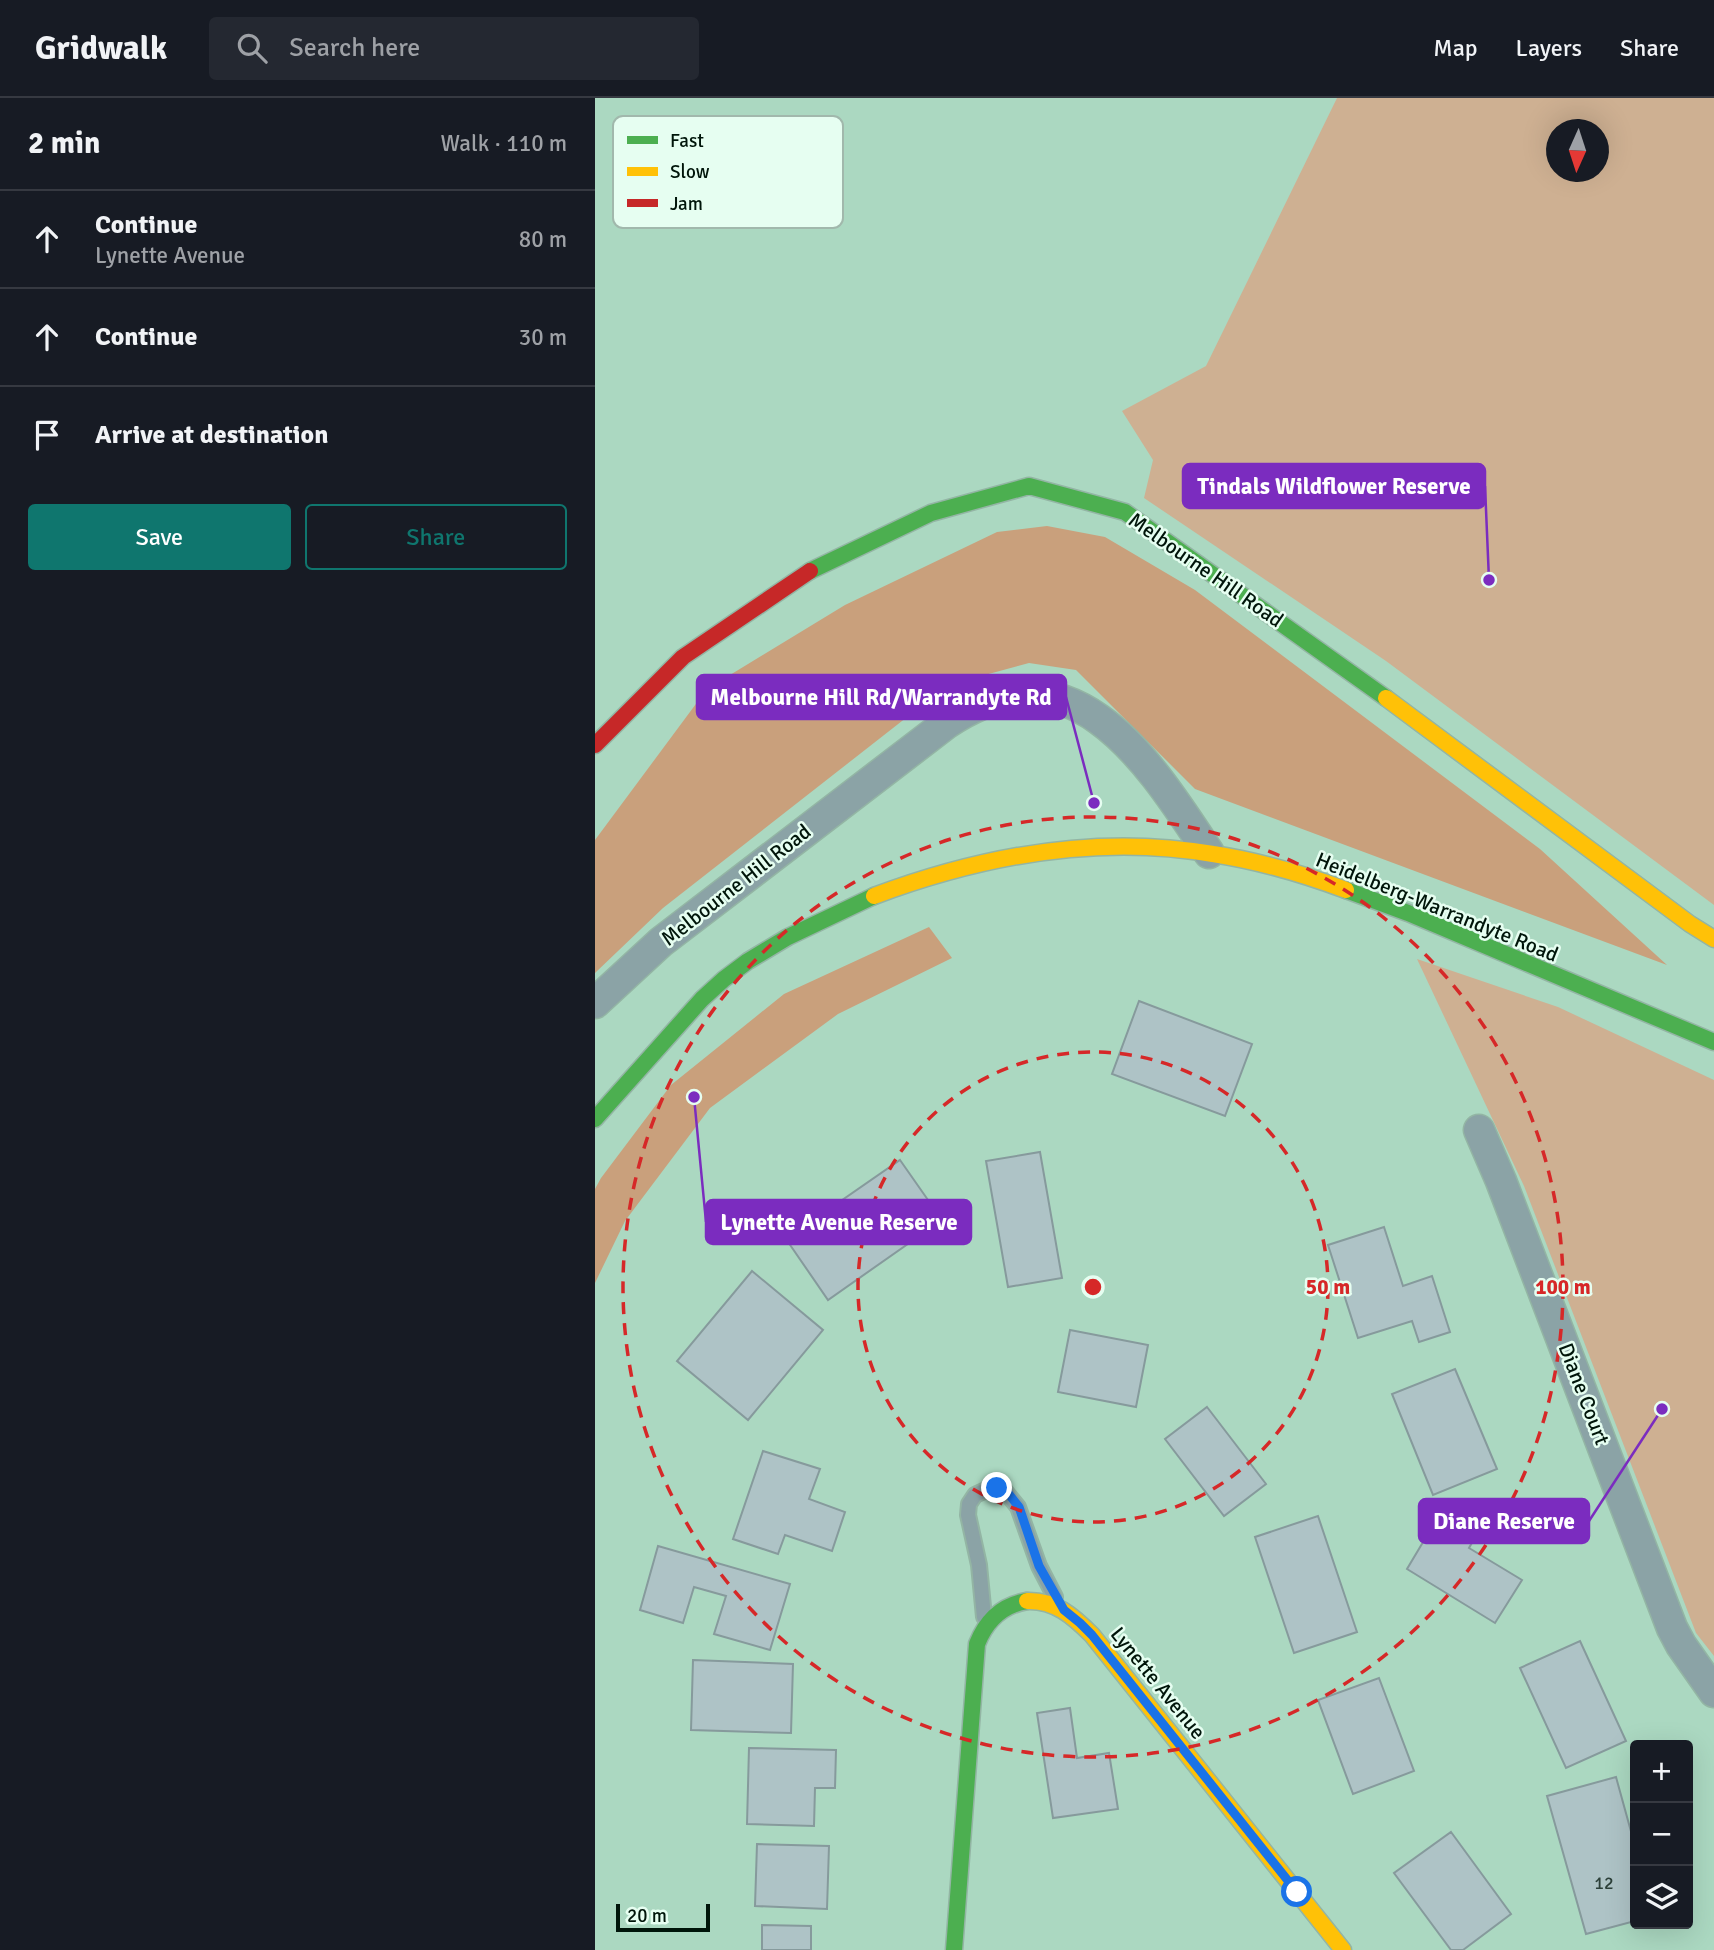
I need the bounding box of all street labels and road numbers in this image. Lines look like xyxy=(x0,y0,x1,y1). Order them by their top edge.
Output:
street label: Melbourne Hill Road xyxy=(1124,507,1288,633)
street label: Melbourne Hill Road xyxy=(656,818,816,952)
street label: Heidelberg-Warrandyte Road xyxy=(1312,846,1562,968)
street label: Diane Court xyxy=(1553,1339,1615,1449)
street label: Lynette Avenue xyxy=(1105,1622,1211,1744)

